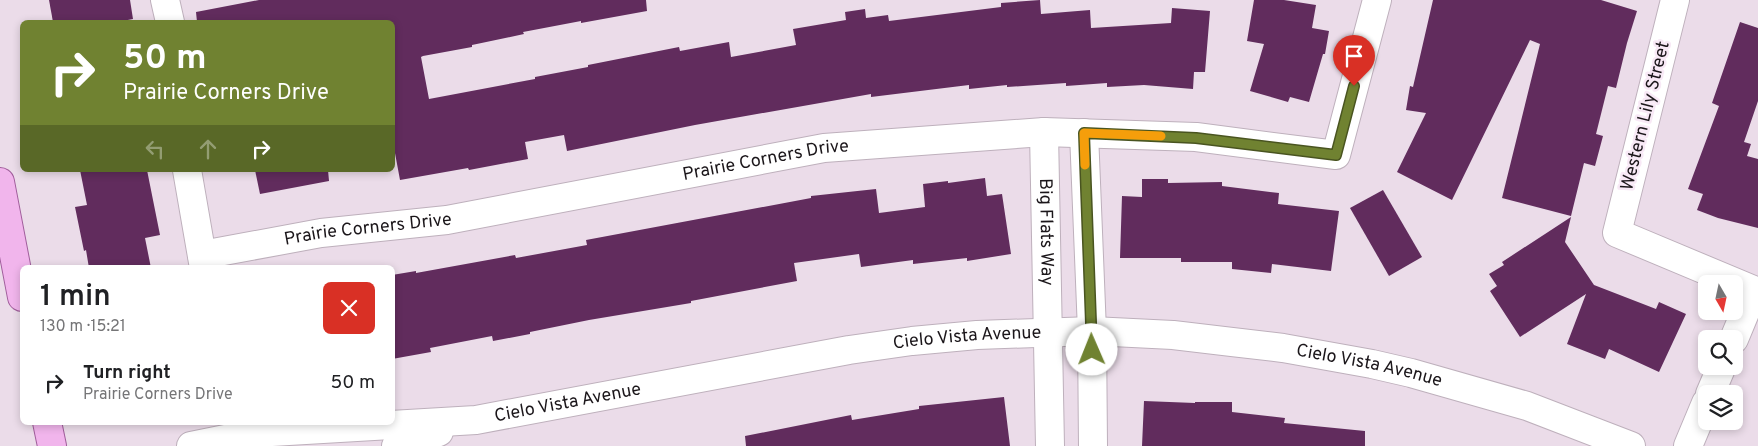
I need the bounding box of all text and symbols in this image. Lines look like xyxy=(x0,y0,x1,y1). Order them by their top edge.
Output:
pin xyxy=(1333,35,1375,86)
text: 50 m xyxy=(123,37,207,81)
street label: Western Lily Street xyxy=(1616,39,1676,193)
icon: right xyxy=(40,40,105,105)
icon: arrive xyxy=(1340,42,1368,70)
text: Prairie Corners Drive xyxy=(123,80,329,107)
icon: left xyxy=(141,135,169,163)
icon: ahead xyxy=(194,135,222,163)
icon: right xyxy=(247,135,275,163)
street label: Prairie Corners Drive xyxy=(681,135,850,186)
street label: Big Flats Way xyxy=(1033,178,1058,286)
street label: Prairie Corners Drive xyxy=(282,208,453,251)
north arrow xyxy=(1698,275,1742,320)
map controls xyxy=(1698,275,1743,430)
text: 1 min xyxy=(40,279,111,316)
button: close xyxy=(323,282,375,334)
text: 130 m · 15:21 xyxy=(40,317,126,337)
street label: Cielo Vista Avenue xyxy=(891,321,1042,355)
position arrow xyxy=(1065,323,1117,375)
button: search xyxy=(1698,330,1743,375)
street label: Cielo Vista Avenue xyxy=(1294,339,1445,393)
text: Turn right xyxy=(83,361,171,385)
icon: right xyxy=(40,369,68,397)
text: 50 m xyxy=(330,371,375,395)
street label: Cielo Vista Avenue xyxy=(493,378,643,428)
text: Prairie Corners Drive xyxy=(83,385,233,405)
button: layers xyxy=(1698,385,1743,430)

